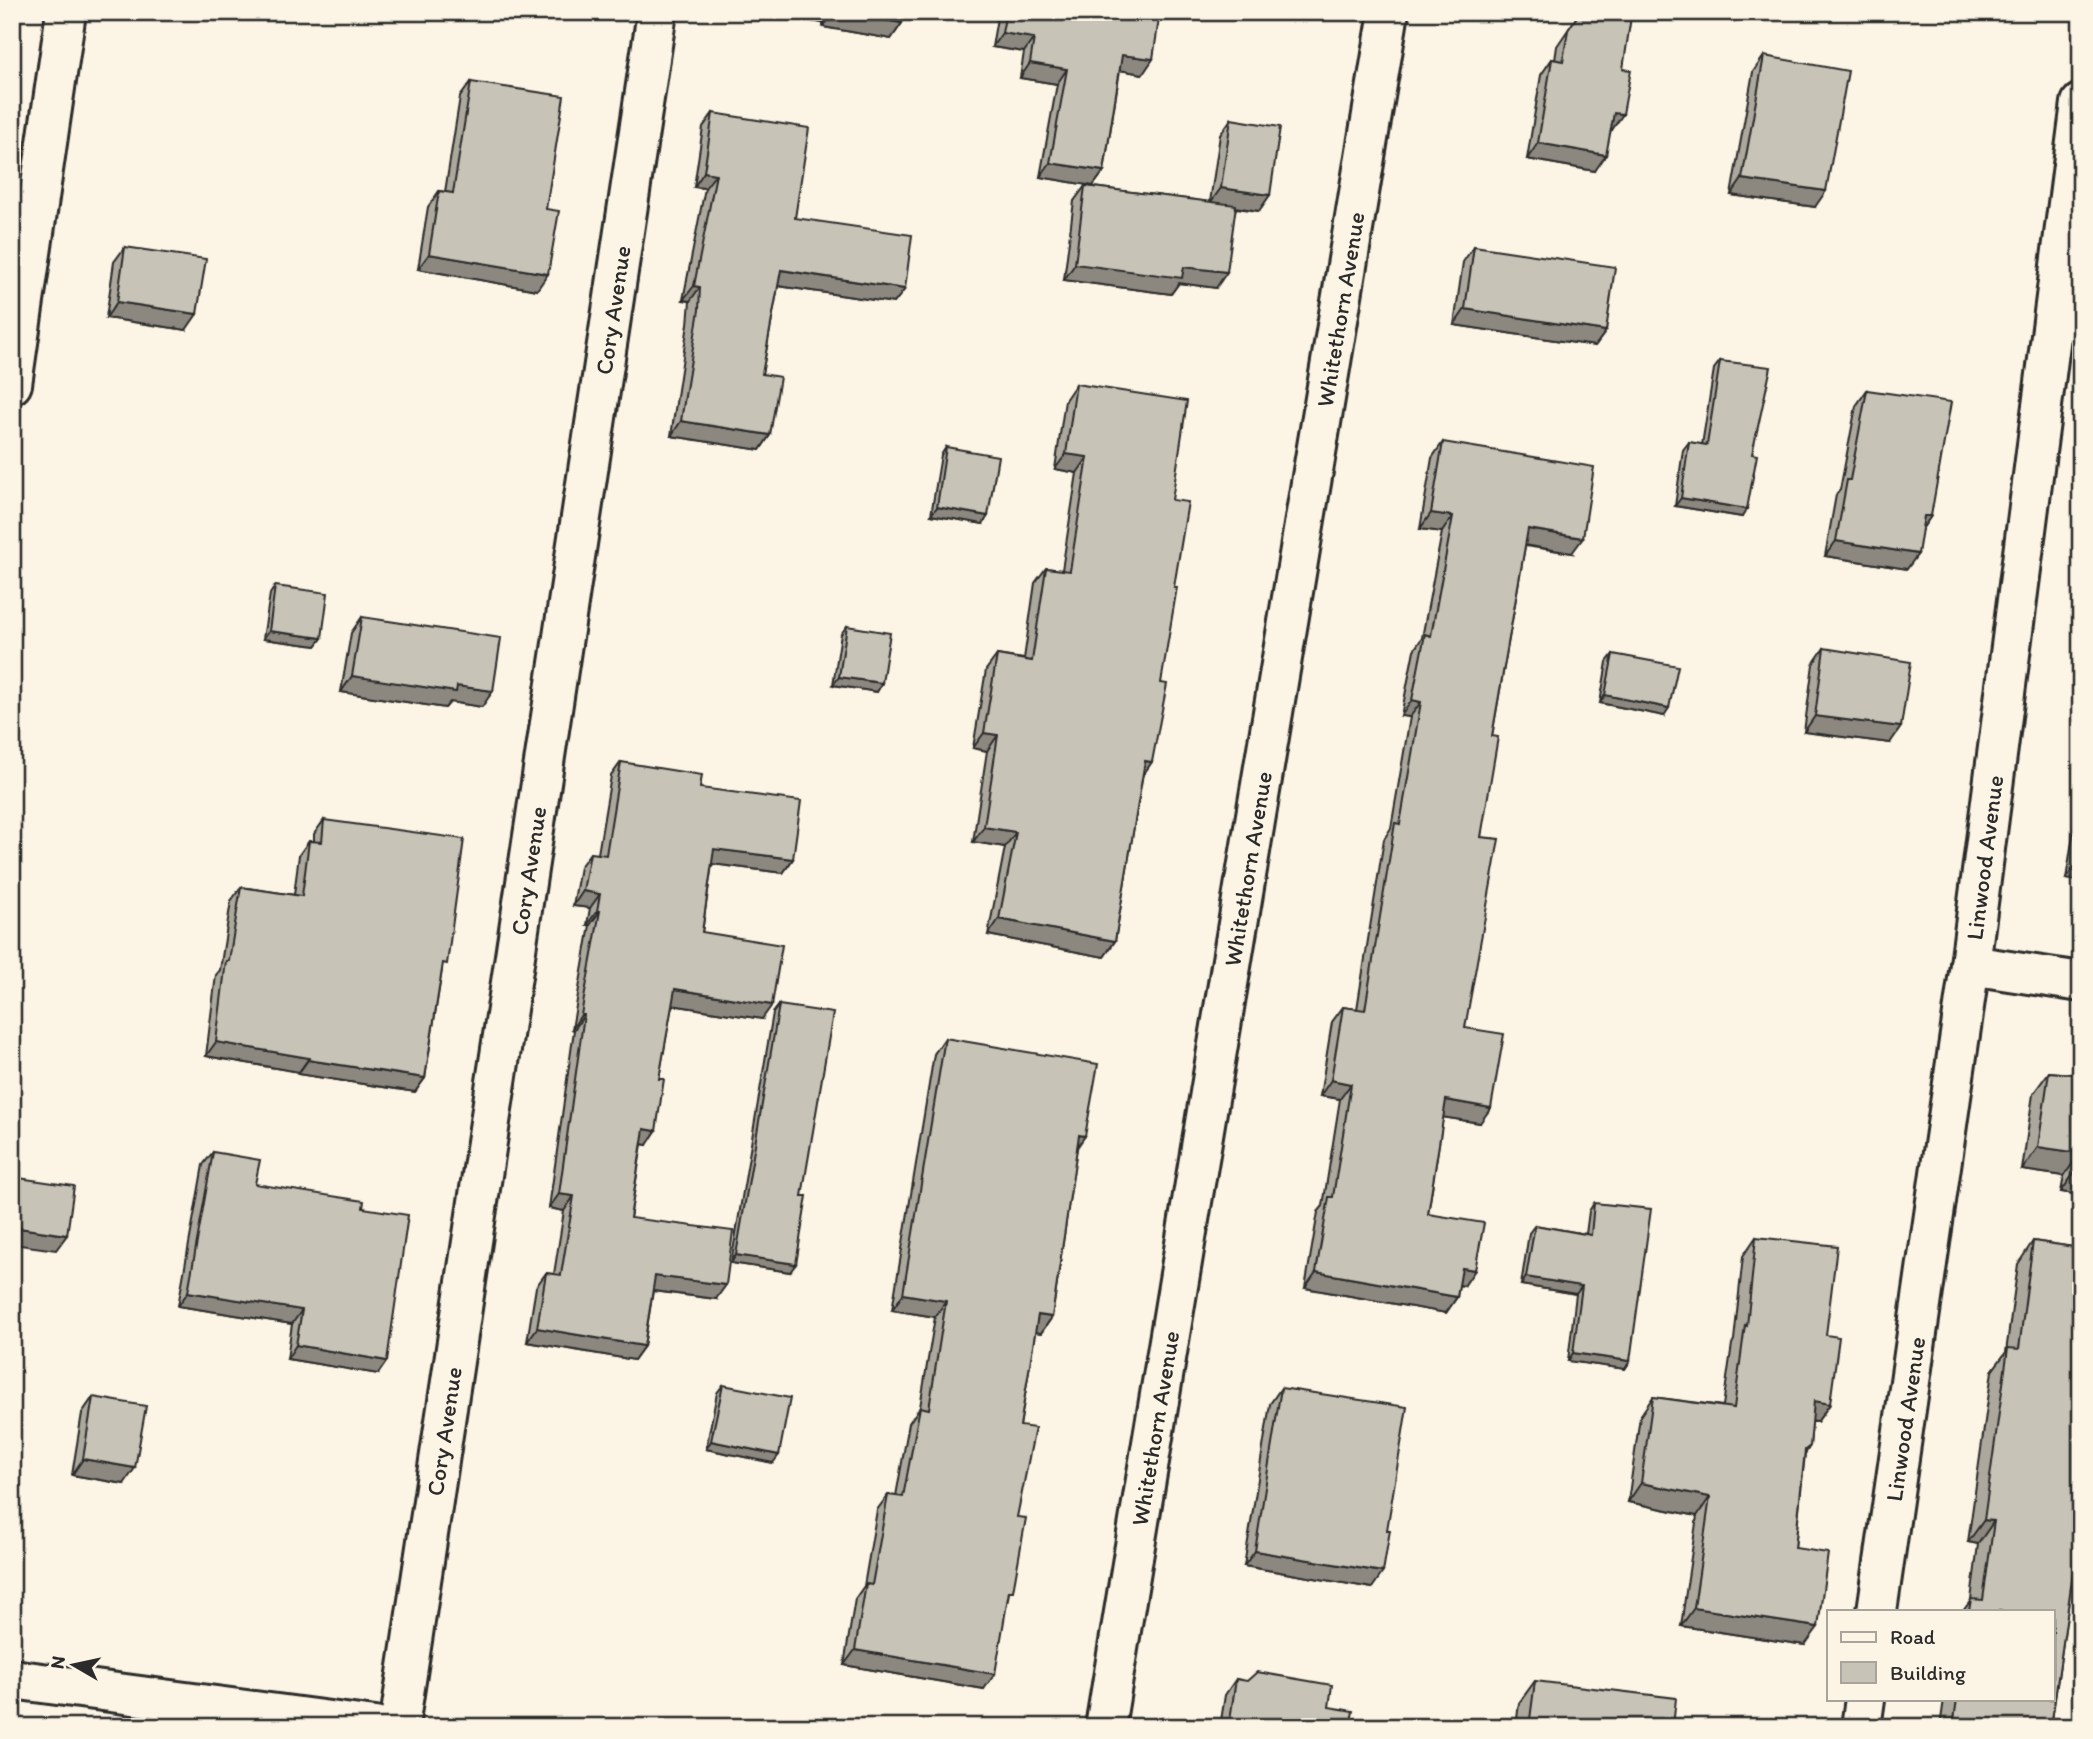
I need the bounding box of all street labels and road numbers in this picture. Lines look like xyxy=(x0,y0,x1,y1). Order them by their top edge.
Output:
street label: Whitethorn Avenue xyxy=(1309,210,1370,409)
street label: Cory Avenue xyxy=(588,243,636,376)
street label: Whitethorn Avenue xyxy=(1217,769,1278,968)
street label: Linwood Avenue xyxy=(1959,773,2009,942)
street label: Cory Avenue xyxy=(504,804,552,937)
street label: Whitethorn Avenue xyxy=(1124,1328,1185,1528)
street label: Linwood Avenue xyxy=(1878,1335,1931,1503)
street label: Cory Avenue xyxy=(419,1365,468,1498)

